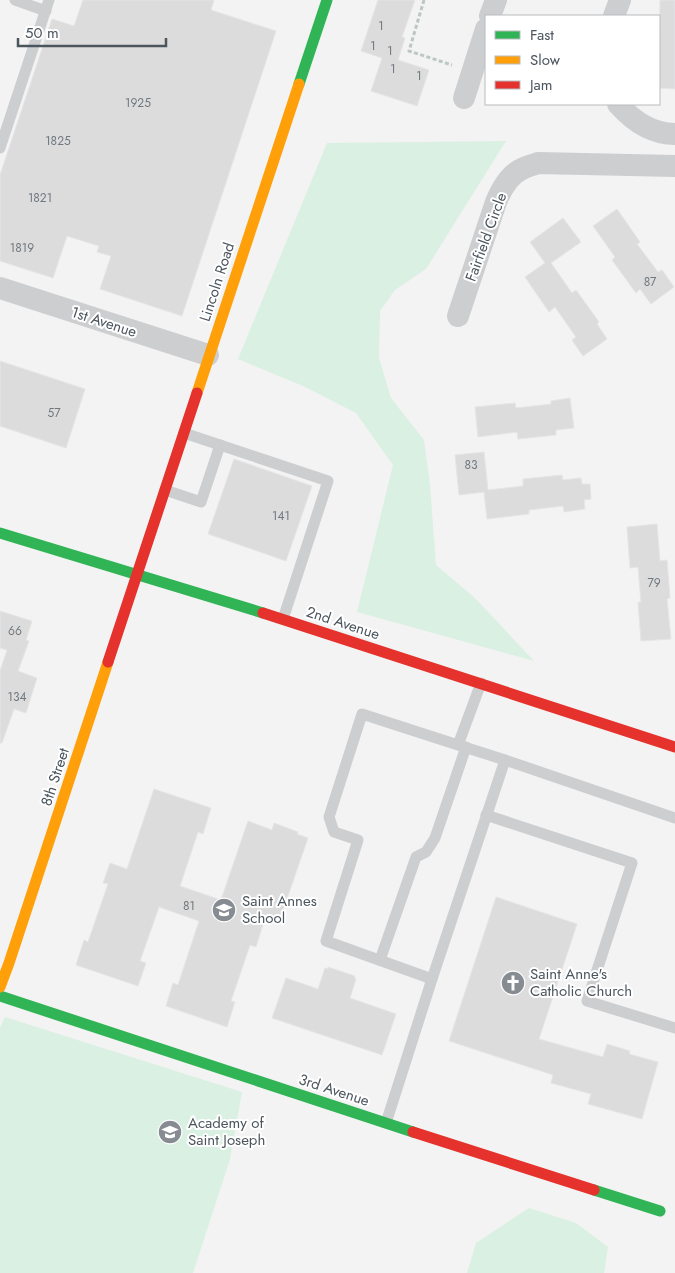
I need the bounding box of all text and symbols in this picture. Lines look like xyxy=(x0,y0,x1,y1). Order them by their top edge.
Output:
scale bar xyxy=(18,15,165,47)
legend xyxy=(485,15,660,105)
house number: 1 xyxy=(378,17,384,35)
text: 50 m xyxy=(25,22,59,44)
text: Fast xyxy=(530,24,554,46)
house number: 1 xyxy=(370,37,376,55)
house number: 1 xyxy=(387,42,393,60)
text: Slow xyxy=(530,49,561,71)
house number: 1 xyxy=(390,60,396,78)
house number: 1 xyxy=(416,67,422,85)
text: Jam xyxy=(528,74,553,96)
house number: 1925 xyxy=(125,94,151,112)
house number: 1825 xyxy=(45,132,71,150)
house number: 1821 xyxy=(28,189,52,207)
street label: Fairfield Circle xyxy=(460,189,512,285)
house number: 1819 xyxy=(10,239,34,257)
street label: Lincoln Road xyxy=(194,240,240,324)
house number: 87 xyxy=(644,273,657,291)
street label: 1st Avenue xyxy=(68,301,140,343)
house number: 57 xyxy=(47,404,61,422)
house number: 83 xyxy=(464,456,478,474)
house number: 141 xyxy=(272,507,290,525)
house number: 79 xyxy=(647,574,661,592)
street label: 2nd Avenue xyxy=(303,601,383,645)
house number: 66 xyxy=(8,622,22,640)
house number: 134 xyxy=(8,688,26,706)
street label: 8th Street xyxy=(35,745,75,809)
place label: Saint Annes School xyxy=(242,890,317,929)
house number: 81 xyxy=(183,897,195,915)
school or university icon: Saint Annes School xyxy=(211,897,237,923)
place label: Saint Anne's Catholic Church xyxy=(530,963,632,1002)
church icon: Saint Anne's Catholic Church xyxy=(500,970,526,996)
street label: 3rd Avenue xyxy=(296,1068,372,1112)
place label: Academy of Saint Joseph xyxy=(188,1112,265,1151)
school or university icon: Academy of Saint Joseph xyxy=(157,1119,183,1145)

